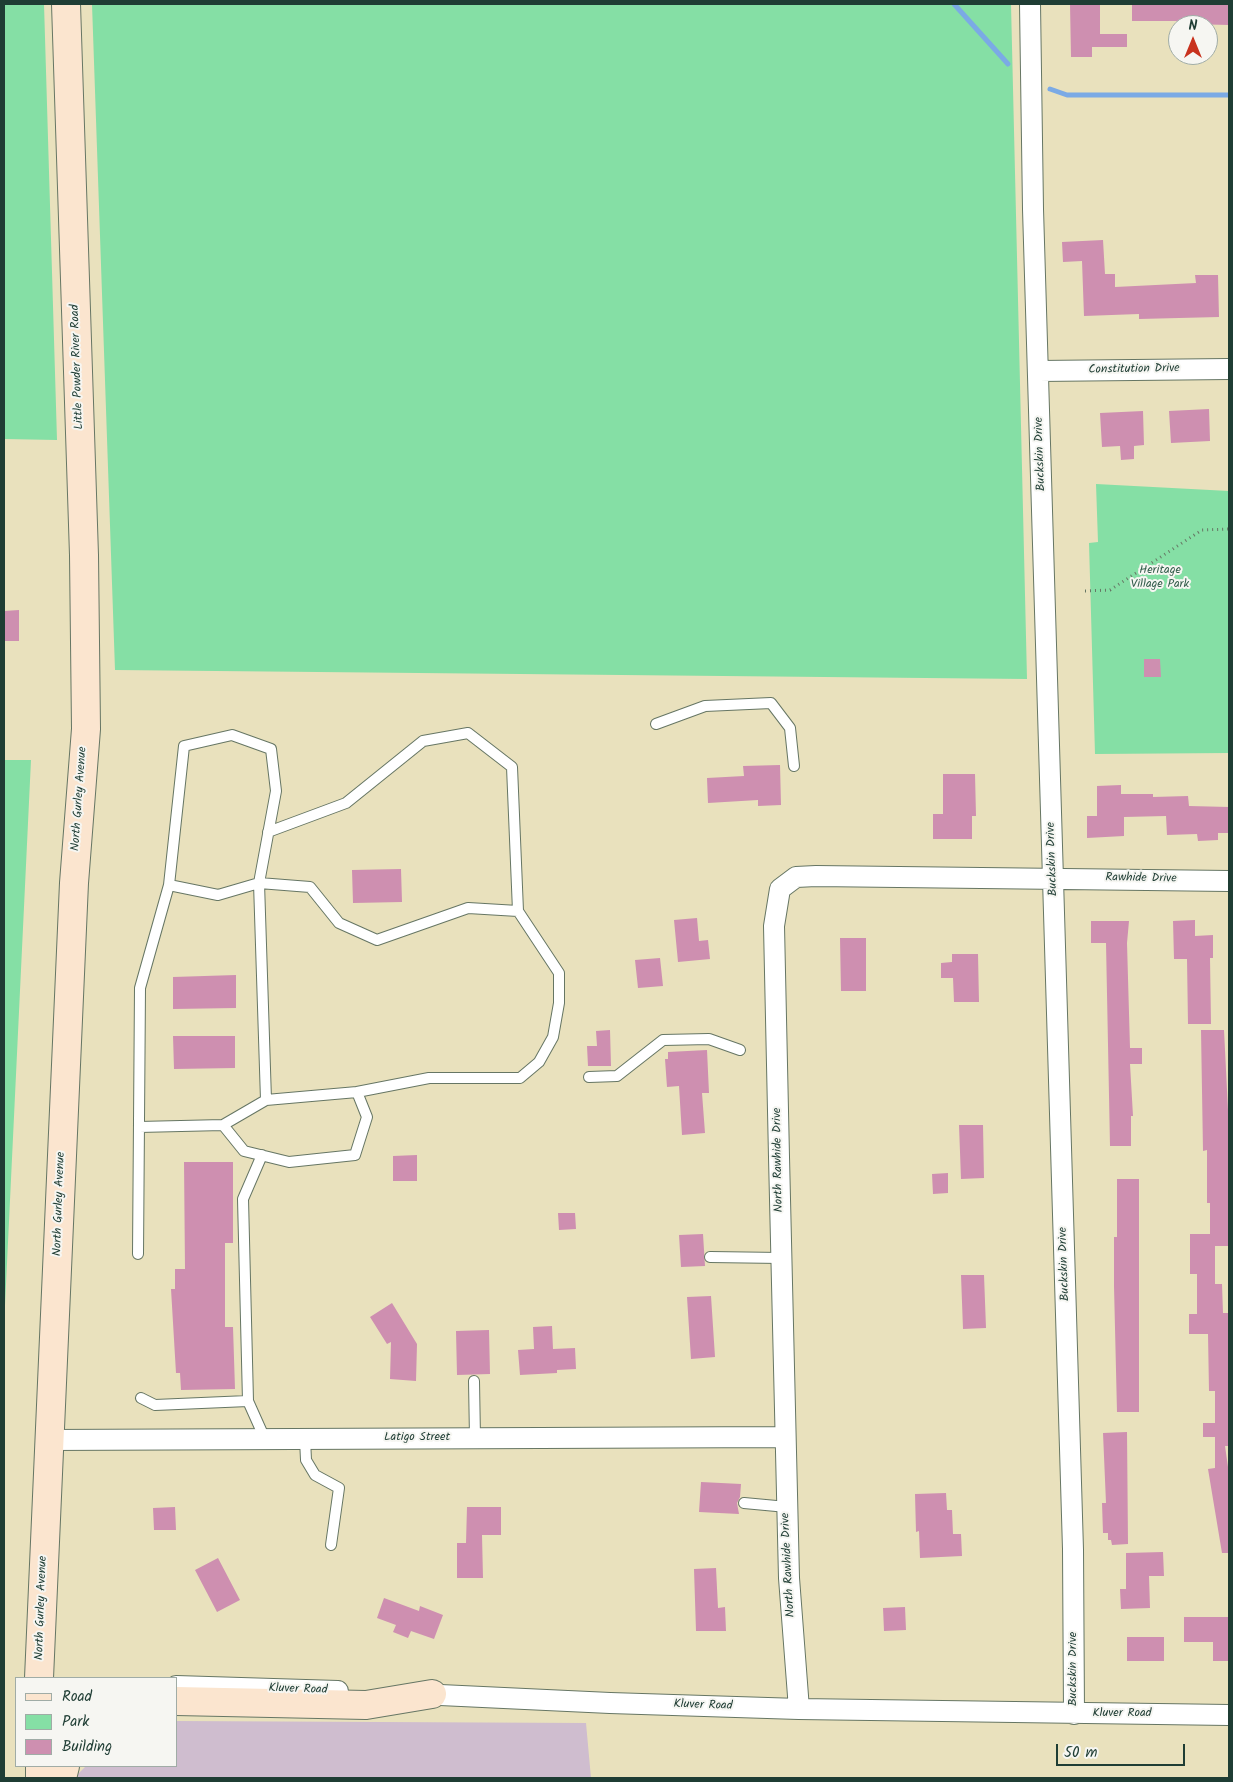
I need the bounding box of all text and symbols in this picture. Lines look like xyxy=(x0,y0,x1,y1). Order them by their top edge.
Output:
north arrow xyxy=(1168,15,1218,65)
text: N xyxy=(1189,15,1197,37)
street label: Little Powder River Road xyxy=(69,304,87,430)
street label: Constitution Drive xyxy=(1088,362,1180,378)
street label: Buckskin Drive xyxy=(1033,417,1049,491)
park label: Heritage Village Park xyxy=(1131,564,1189,592)
street label: North Gurley Avenue xyxy=(69,746,91,852)
street label: Buckskin Drive xyxy=(1045,822,1061,896)
street label: Rawhide Drive xyxy=(1105,871,1177,887)
street label: North Rawhide Drive xyxy=(771,1108,787,1212)
street label: North Gurley Avenue xyxy=(51,1151,69,1257)
street label: Buckskin Drive xyxy=(1057,1227,1073,1301)
street label: Latigo Street xyxy=(384,1431,450,1445)
street label: North Rawhide Drive xyxy=(779,1512,799,1618)
street label: North Gurley Avenue xyxy=(33,1555,51,1661)
street label: Buckskin Drive xyxy=(1067,1632,1081,1706)
legend xyxy=(15,1677,178,1767)
street label: Kluver Road xyxy=(268,1682,328,1698)
text: Road xyxy=(62,1685,92,1709)
street label: Kluver Road xyxy=(673,1698,733,1714)
street label: Kluver Road xyxy=(1092,1707,1152,1721)
text: Park xyxy=(62,1710,89,1734)
scale bar xyxy=(1058,1734,1187,1766)
text: Building xyxy=(62,1735,112,1759)
text: 50 m xyxy=(1064,1741,1098,1765)

